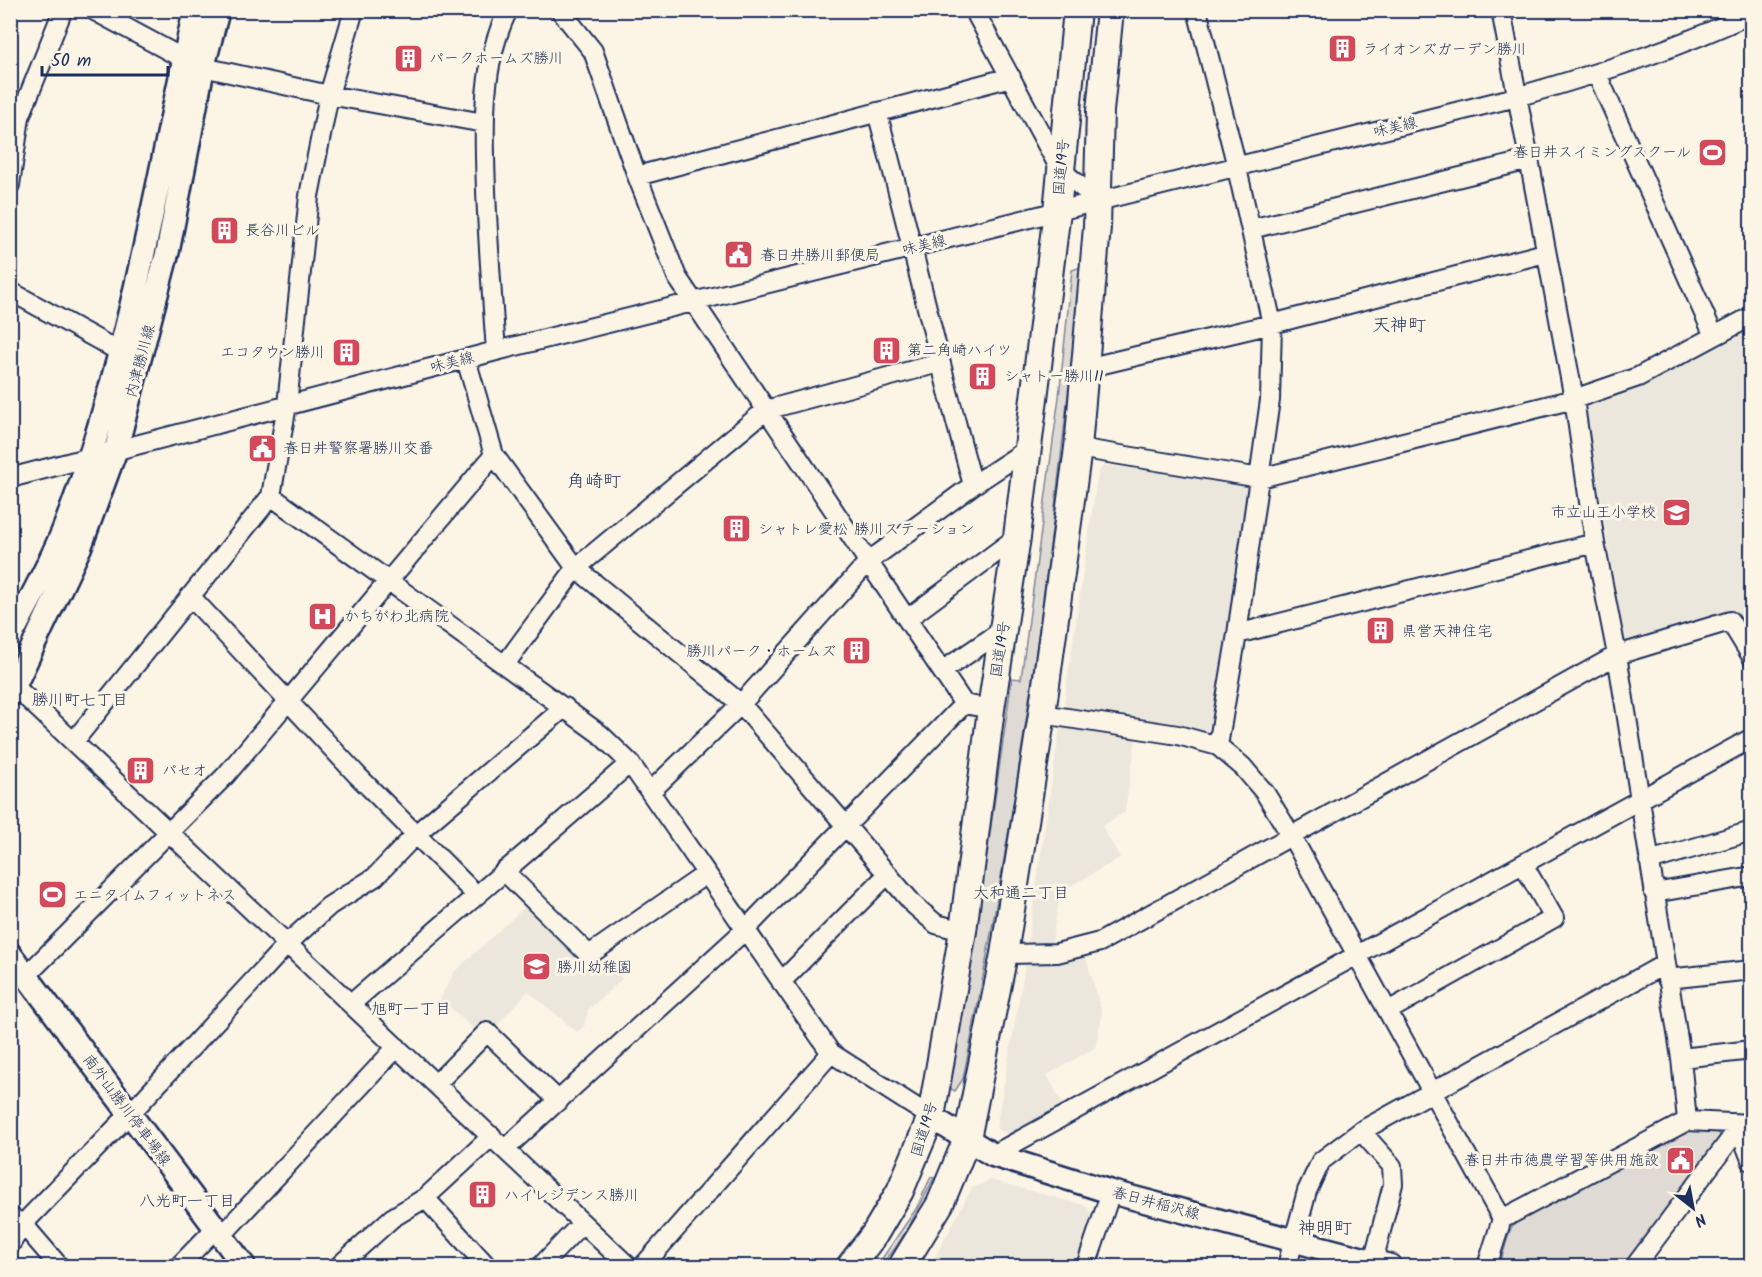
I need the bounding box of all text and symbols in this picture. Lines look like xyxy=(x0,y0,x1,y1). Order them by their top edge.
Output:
building icon: ライオンズガーデン勝川 xyxy=(1326,33,1358,65)
place label: ライオンズガーデン勝川 xyxy=(1363,38,1527,62)
scale bar xyxy=(42,39,168,77)
building icon: パークホームズ勝川 xyxy=(392,42,424,74)
text: 50 m xyxy=(51,47,91,76)
place label: パークホームズ勝川 xyxy=(429,47,563,71)
street label: 味美線 xyxy=(1370,111,1420,145)
sports icon: 春日井スイミングスクール xyxy=(1696,136,1728,168)
street label: 国道19号 xyxy=(1048,138,1076,197)
place label: 春日井スイミングスクール xyxy=(1513,141,1691,165)
building icon: 長谷川ビル xyxy=(208,214,240,246)
place label: 長谷川ビル xyxy=(245,219,320,243)
street label: 味美線 xyxy=(899,229,949,263)
public building icon: 春日井勝川郵便局 xyxy=(723,239,755,271)
place label: 春日井勝川郵便局 xyxy=(760,244,880,268)
district label: 天神町 xyxy=(1372,312,1426,341)
street label: 内津勝川線 xyxy=(120,322,162,401)
building icon: 第二角崎ハイツ xyxy=(870,334,902,366)
building icon: エコタウン勝川 xyxy=(330,336,362,368)
place label: 第二角崎ハイツ xyxy=(907,339,1012,363)
place label: エコタウン勝川 xyxy=(220,341,325,365)
street label: 味美線 xyxy=(427,346,477,380)
building icon: シャトー勝川II xyxy=(967,360,999,392)
place label: シャトー勝川II xyxy=(1004,365,1104,389)
public building icon: 春日井警察署勝川交番 xyxy=(246,432,278,464)
place label: 春日井警察署勝川交番 xyxy=(283,437,433,461)
district label: 角崎町 xyxy=(567,468,621,497)
school or university icon: 市立山王小学校 xyxy=(1661,496,1693,528)
place label: 市立山王小学校 xyxy=(1551,501,1656,525)
building icon: シャトレ愛松 勝川ステーション xyxy=(721,513,753,545)
place label: シャトレ愛松 勝川ステーション xyxy=(758,518,975,542)
hospital icon: かちがわ北病院 xyxy=(307,600,339,632)
place label: かちがわ北病院 xyxy=(344,605,449,629)
building icon: 県営天神住宅 xyxy=(1365,615,1397,647)
street label: 国道19号 xyxy=(985,619,1017,679)
place label: 県営天神住宅 xyxy=(1402,620,1492,644)
building icon: 勝川パーク・ホームズ xyxy=(841,635,873,667)
place label: 勝川パーク・ホームズ xyxy=(687,640,836,664)
district label: 勝川町七丁目 xyxy=(32,688,128,713)
building icon: パセオ xyxy=(125,754,157,786)
place label: パセオ xyxy=(162,759,207,783)
sports icon: エニタイムフィットネス xyxy=(36,879,68,911)
district label: 大和通二丁目 xyxy=(973,881,1069,906)
place label: エニタイムフィットネス xyxy=(73,884,236,908)
school or university icon: 勝川幼稚園 xyxy=(520,951,552,983)
place label: 勝川幼稚園 xyxy=(557,956,632,980)
district label: 旭町一丁目 xyxy=(371,997,451,1022)
street label: 南外山勝川停車場線 xyxy=(76,1049,176,1172)
street label: 国道19号 xyxy=(905,1099,945,1160)
public building icon: 春日井市徳農学習等供用施設 xyxy=(1664,1144,1696,1176)
place label: 春日井市徳農学習等供用施設 xyxy=(1464,1149,1659,1173)
north arrow xyxy=(1663,1178,1723,1238)
building icon: ハイレジデンス勝川 xyxy=(467,1179,499,1211)
street label: 春日井稲沢線 xyxy=(1109,1181,1202,1227)
place label: ハイレジデンス勝川 xyxy=(504,1184,639,1208)
district label: 八光町一丁目 xyxy=(139,1189,235,1214)
text: N xyxy=(1689,1206,1711,1233)
district label: 神明町 xyxy=(1298,1215,1352,1244)

